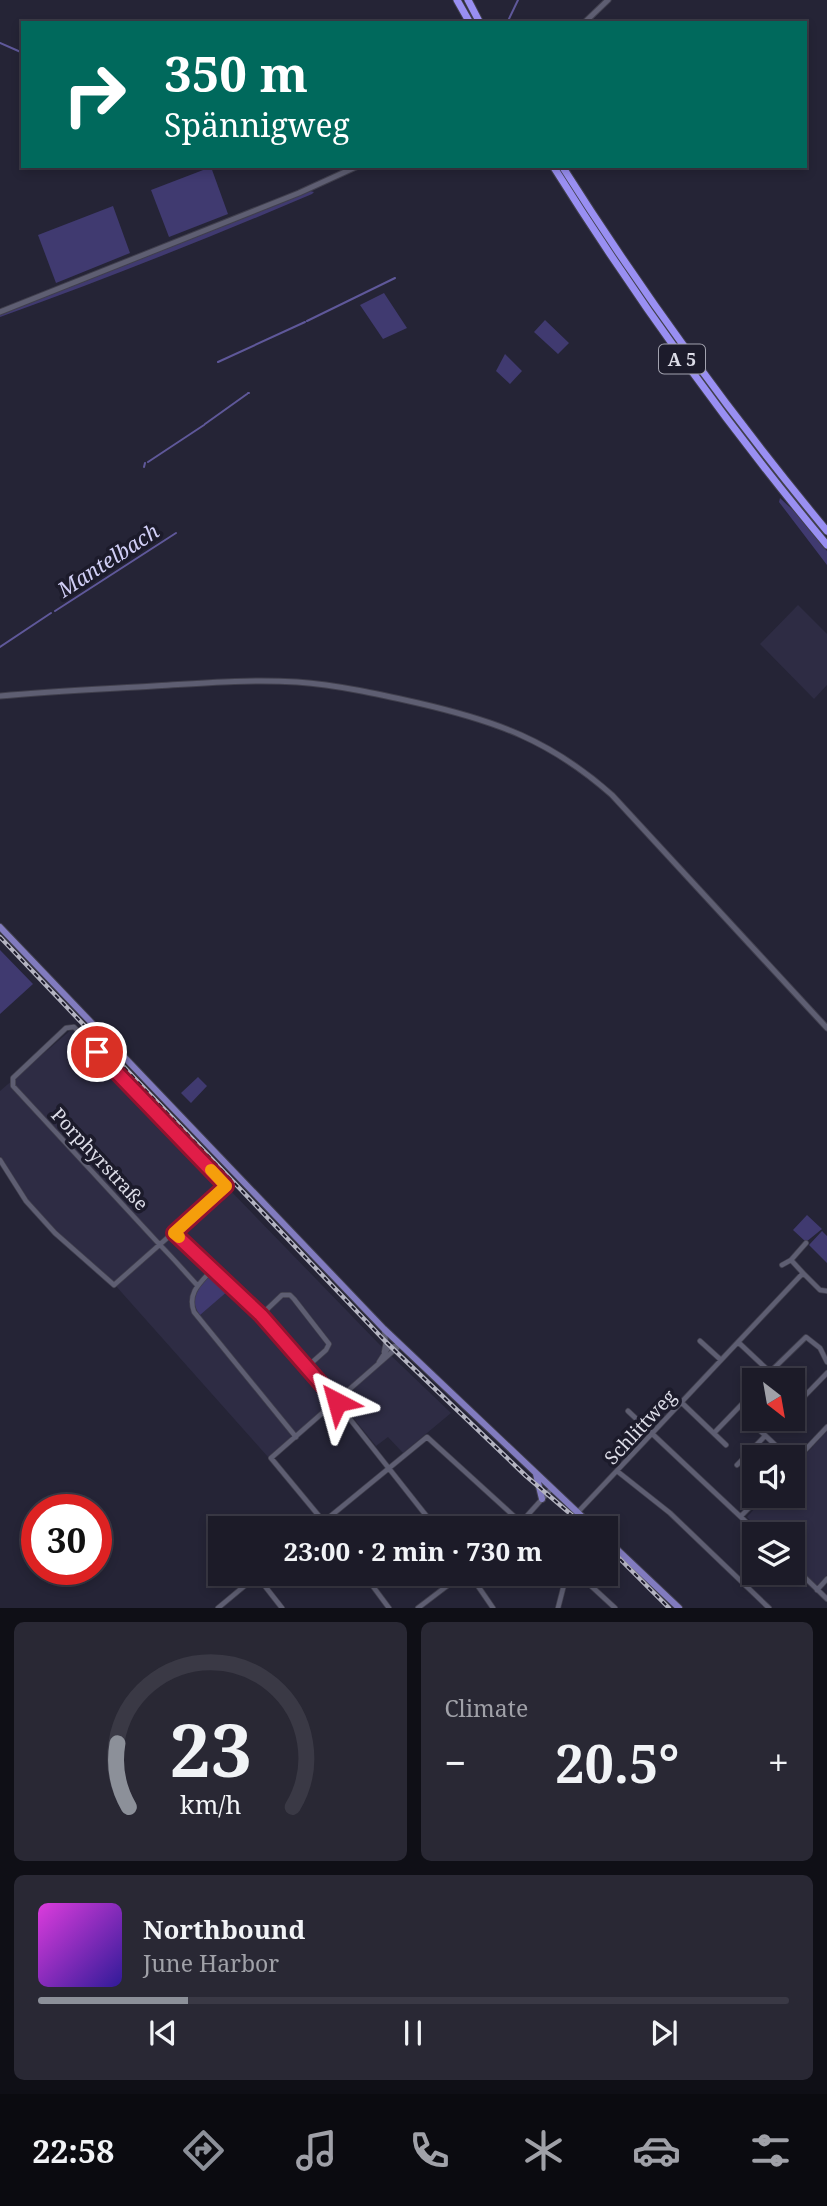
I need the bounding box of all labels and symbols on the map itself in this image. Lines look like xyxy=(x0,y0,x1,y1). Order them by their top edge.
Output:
road number: A 5 xyxy=(659,344,705,374)
water label: Mantelbach xyxy=(51,517,164,604)
pin xyxy=(67,1022,127,1082)
street label: Porphyrstraße xyxy=(46,1102,154,1216)
position arrow xyxy=(300,1365,374,1439)
north arrow xyxy=(742,1368,805,1432)
street label: Schlittweg xyxy=(598,1384,682,1470)
speed limit sign: 30 xyxy=(21,1494,112,1585)

